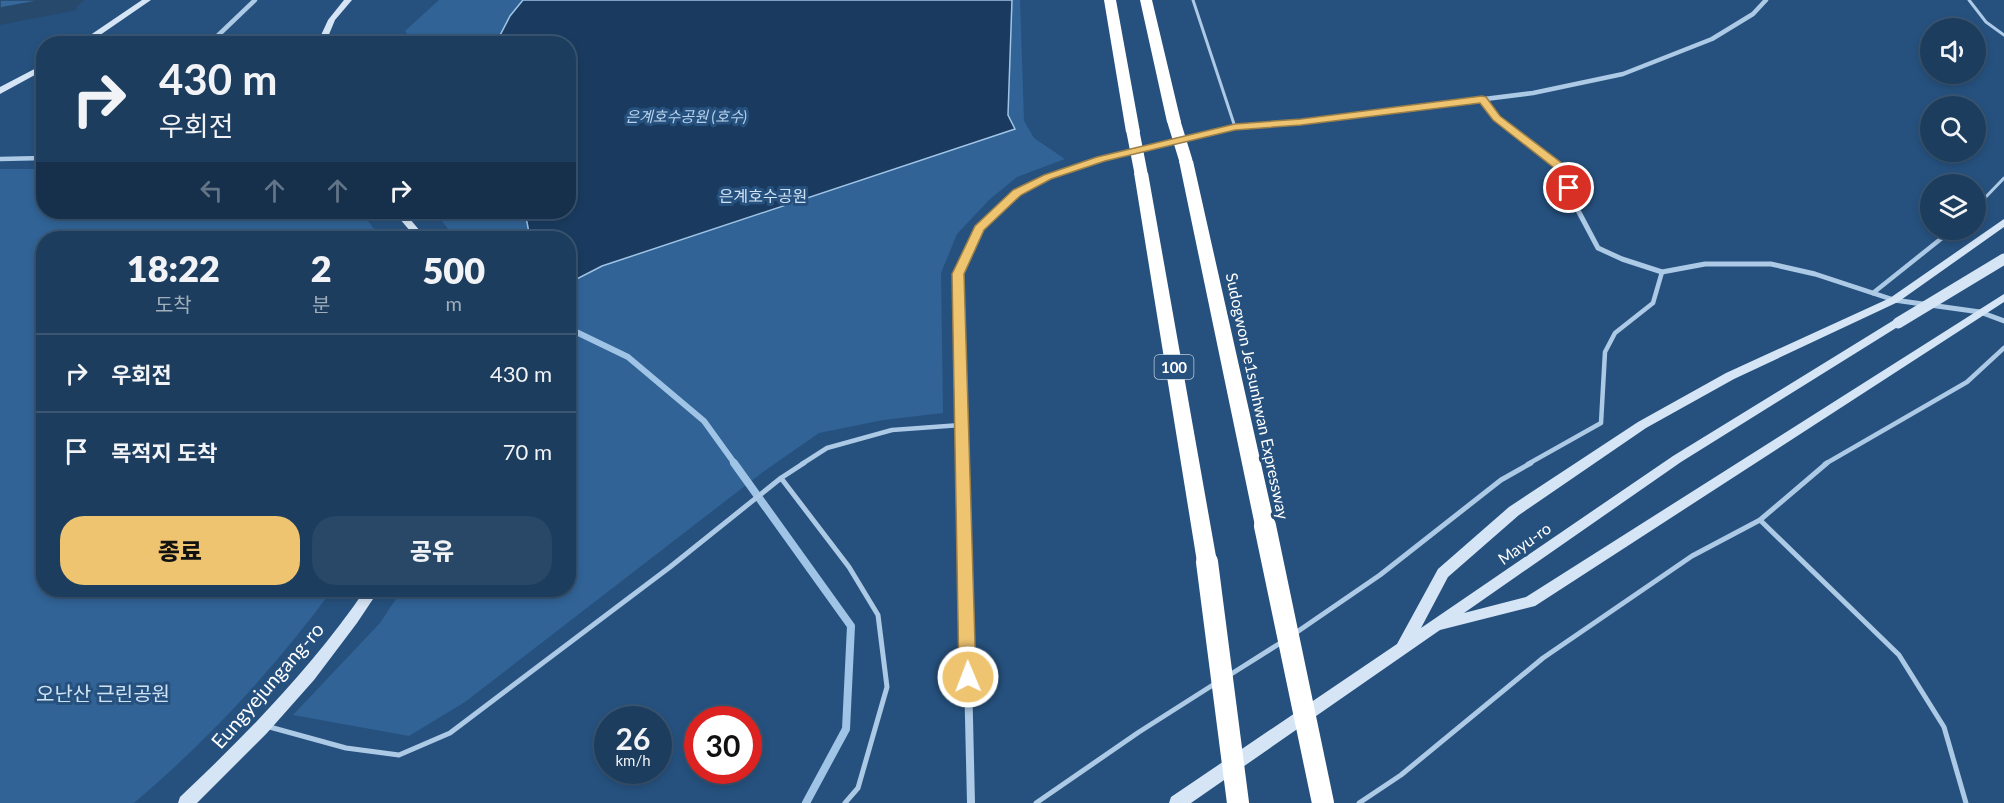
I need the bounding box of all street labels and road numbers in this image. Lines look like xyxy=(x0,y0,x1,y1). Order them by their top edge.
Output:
street label: Sudogwon Je1sunhwan Expressway xyxy=(1223,271,1294,522)
road number: 100 xyxy=(1154,355,1194,379)
street label: Mayu-ro xyxy=(1494,518,1554,568)
street label: Eungyejungang-ro xyxy=(206,617,328,753)

